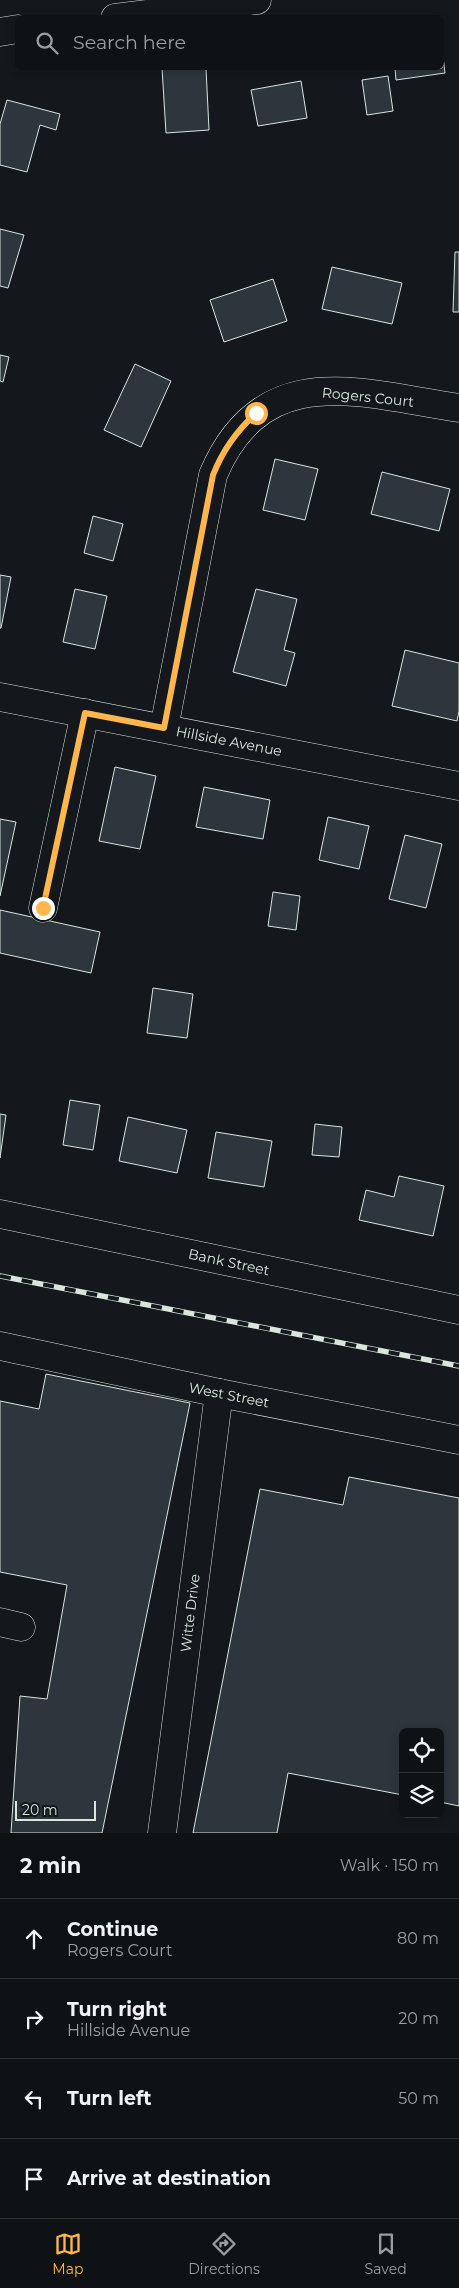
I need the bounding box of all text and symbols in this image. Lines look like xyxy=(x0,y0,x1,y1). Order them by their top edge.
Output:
search box xyxy=(15,15,444,70)
icon: search xyxy=(33,29,61,57)
text: Search here xyxy=(73,31,186,54)
street label: Rogers Court xyxy=(321,383,415,411)
route start xyxy=(245,402,268,425)
street label: Hillside Avenue xyxy=(174,722,284,760)
route end xyxy=(32,897,55,920)
street label: Bank Street xyxy=(187,1245,272,1279)
street label: West Street xyxy=(187,1378,271,1412)
street label: Witte Drive xyxy=(176,1573,204,1653)
map controls xyxy=(399,1728,444,1818)
button: locate xyxy=(399,1728,444,1773)
button: layers xyxy=(399,1773,444,1818)
scale bar xyxy=(15,1798,96,1821)
text: 20 m xyxy=(22,1801,58,1819)
text: 2 min xyxy=(20,1853,81,1878)
text: Walk · 150 m xyxy=(340,1856,439,1875)
text: Continue xyxy=(67,1918,158,1941)
icon: ahead xyxy=(20,1925,48,1953)
text: 80 m xyxy=(397,1929,439,1948)
text: Rogers Court xyxy=(67,1941,173,1960)
text: Turn right xyxy=(67,1998,167,2021)
icon: right xyxy=(20,2005,48,2033)
text: 20 m xyxy=(398,2009,439,2028)
text: Hillside Avenue xyxy=(67,2021,190,2040)
icon: left xyxy=(20,2085,48,2113)
text: Turn left xyxy=(67,2087,152,2110)
text: 50 m xyxy=(398,2089,439,2108)
icon: arrive xyxy=(20,2165,48,2193)
text: Arrive at destination xyxy=(67,2167,271,2190)
tab: Map xyxy=(52,2230,83,2278)
tab: Directions xyxy=(188,2230,260,2278)
tab: Saved xyxy=(365,2230,407,2278)

